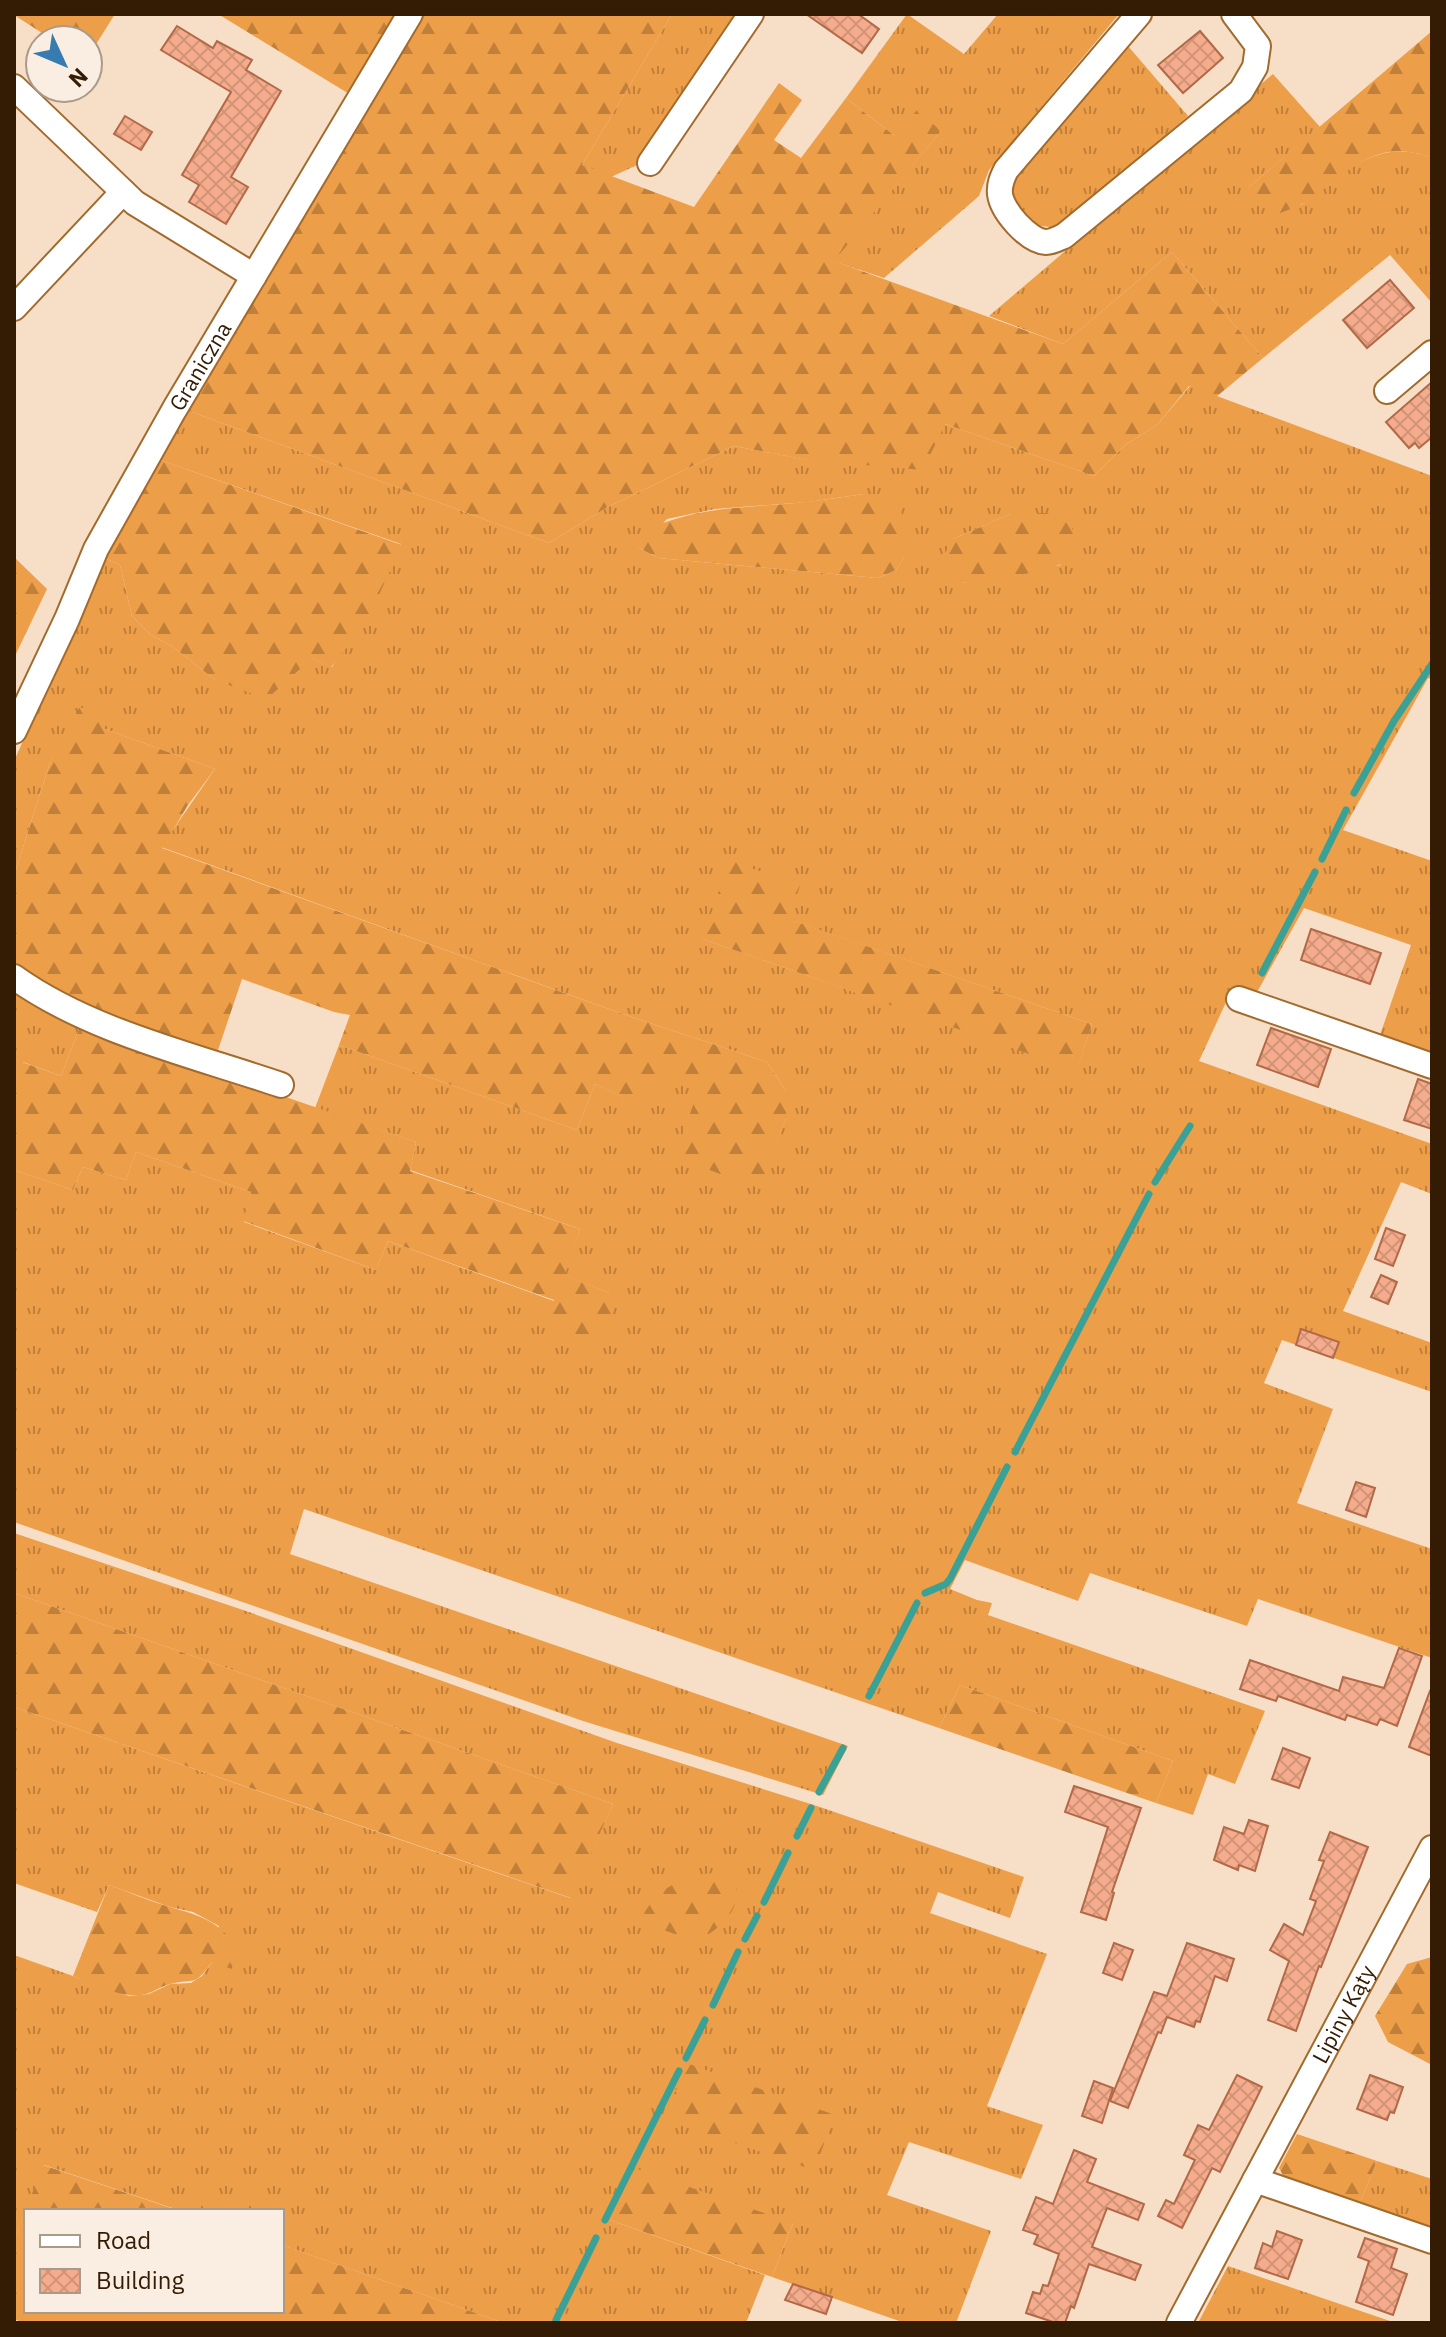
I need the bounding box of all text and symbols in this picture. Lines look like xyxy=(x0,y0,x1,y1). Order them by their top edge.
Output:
north arrow xyxy=(24,24,104,104)
text: N xyxy=(63,62,95,94)
street label: Graniczna xyxy=(162,316,237,416)
street label: Lipiny Kąty xyxy=(1305,1960,1381,2068)
legend xyxy=(24,2209,284,2313)
text: Road xyxy=(96,2224,151,2256)
text: Building xyxy=(96,2264,184,2296)

